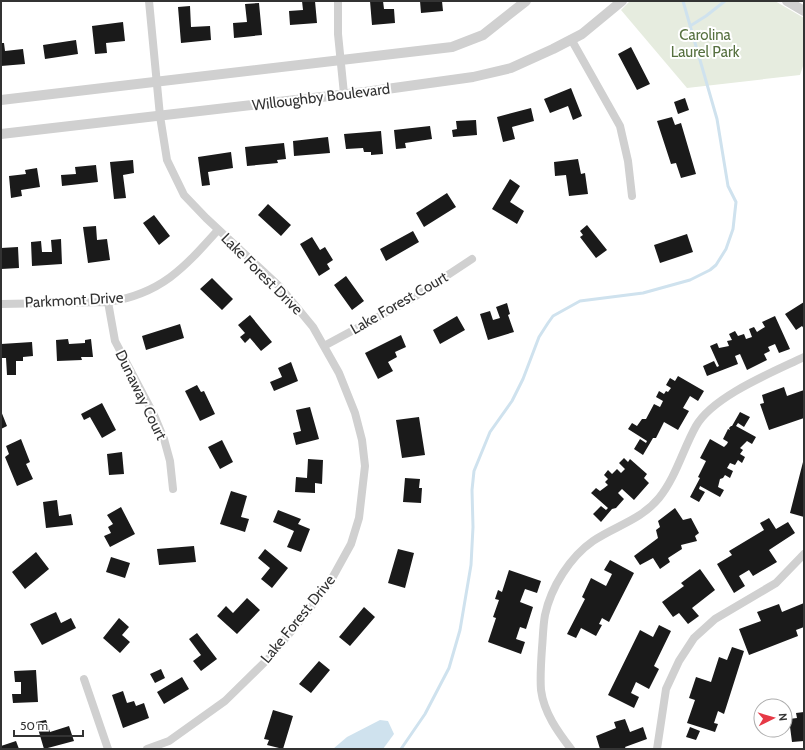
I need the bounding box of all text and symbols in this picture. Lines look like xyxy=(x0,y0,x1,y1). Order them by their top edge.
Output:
park label: Carolina Laurel Park xyxy=(671,26,740,61)
street label: Willoughby Boulevard xyxy=(251,80,391,114)
street label: Lake Forest Drive xyxy=(217,229,307,319)
street label: Lake Forest Court xyxy=(347,268,451,338)
street label: Parkmont Drive xyxy=(24,288,124,312)
street label: Dunaway Court xyxy=(112,347,170,443)
street label: Lake Forest Drive xyxy=(257,571,339,667)
north arrow xyxy=(753,698,793,738)
scale bar xyxy=(14,712,83,738)
text: N xyxy=(776,713,790,722)
text: 50 m xyxy=(20,718,48,733)

